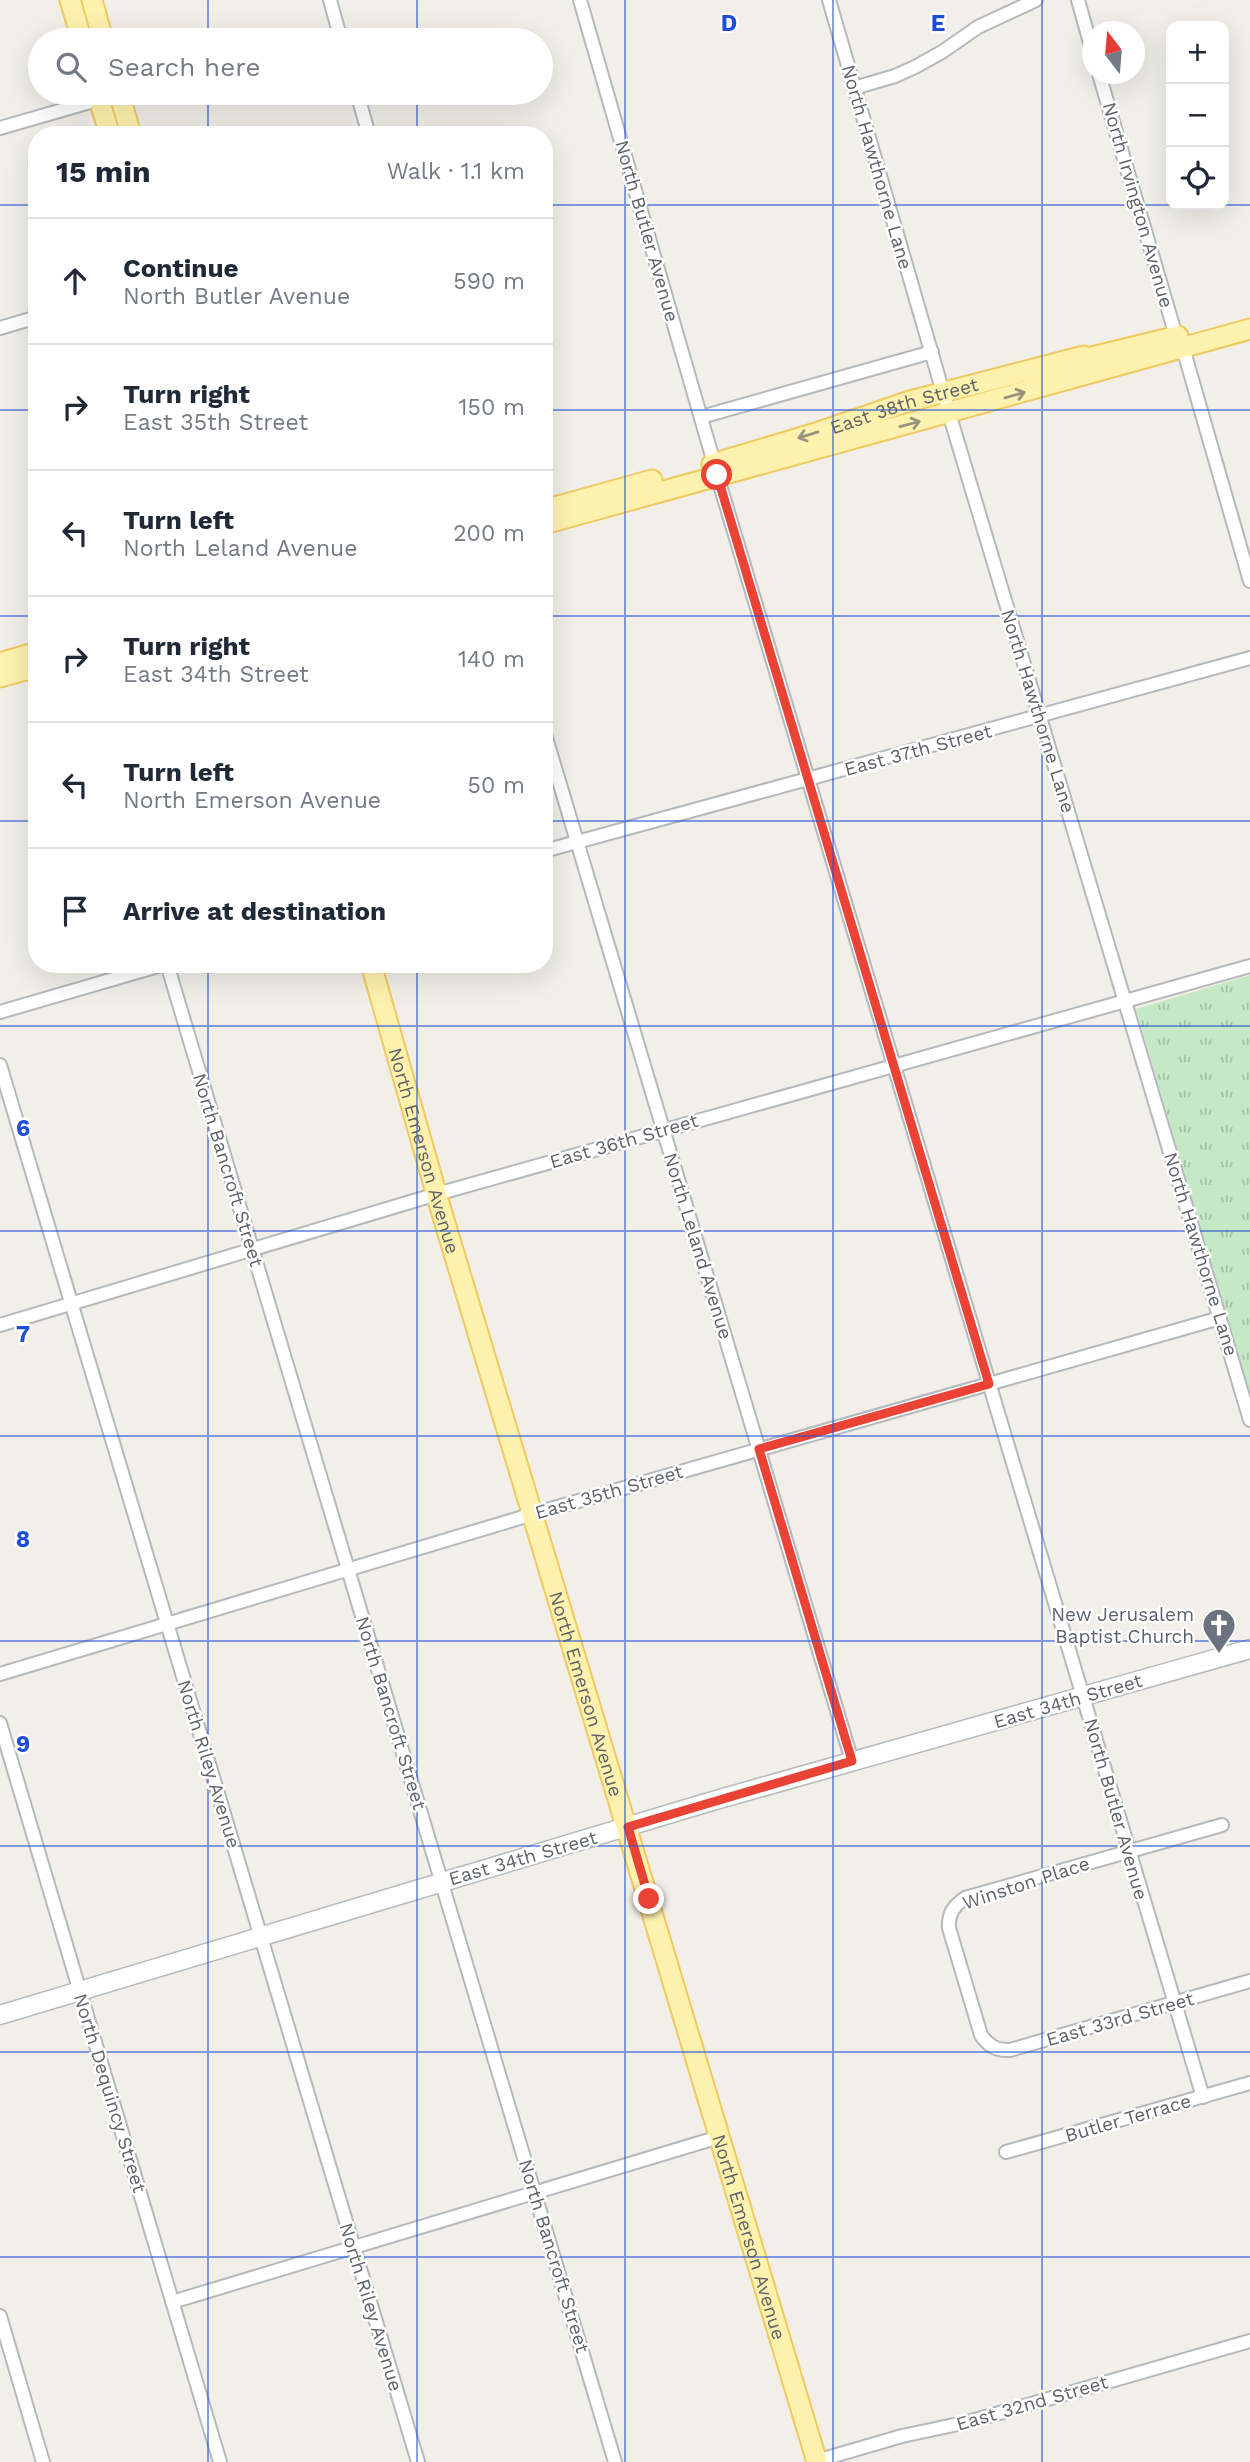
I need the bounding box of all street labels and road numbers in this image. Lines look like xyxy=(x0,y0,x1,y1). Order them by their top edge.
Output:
street label: North Hawthorne Lane xyxy=(837,62,917,272)
street label: North Irvington Avenue xyxy=(1098,100,1178,310)
street label: North Butler Avenue xyxy=(610,138,684,324)
street label: East 38th Street xyxy=(827,372,981,439)
street label: North Hawthorne Lane xyxy=(996,606,1080,816)
street label: East 37th Street xyxy=(842,719,994,781)
street label: North Emerson Avenue xyxy=(384,1045,465,1256)
street label: North Bancroft Street xyxy=(188,1071,268,1269)
street label: East 36th Street xyxy=(547,1109,701,1173)
street label: North Hawthorne Lane xyxy=(1159,1149,1243,1359)
street label: North Leland Avenue xyxy=(659,1150,737,1342)
street label: East 35th Street xyxy=(532,1460,686,1524)
street label: North Emerson Avenue xyxy=(545,1588,628,1799)
street label: North Bancroft Street xyxy=(351,1614,431,1812)
street label: East 34th Street xyxy=(991,1669,1145,1733)
street label: North Riley Avenue xyxy=(172,1677,246,1851)
street label: North Butler Avenue xyxy=(1079,1716,1153,1902)
street label: East 34th Street xyxy=(446,1826,600,1890)
street label: Winston Place xyxy=(959,1852,1093,1914)
street label: East 33rd Street xyxy=(1044,1987,1197,2051)
street label: North Dequincy Street xyxy=(69,1991,151,2195)
street label: Butler Terrace xyxy=(1062,2089,1194,2147)
street label: North Emerson Avenue xyxy=(708,2131,791,2342)
street label: North Bancroft Street xyxy=(514,2157,594,2355)
street label: North Riley Avenue xyxy=(334,2220,408,2394)
street label: East 32nd Street xyxy=(953,2370,1111,2436)

